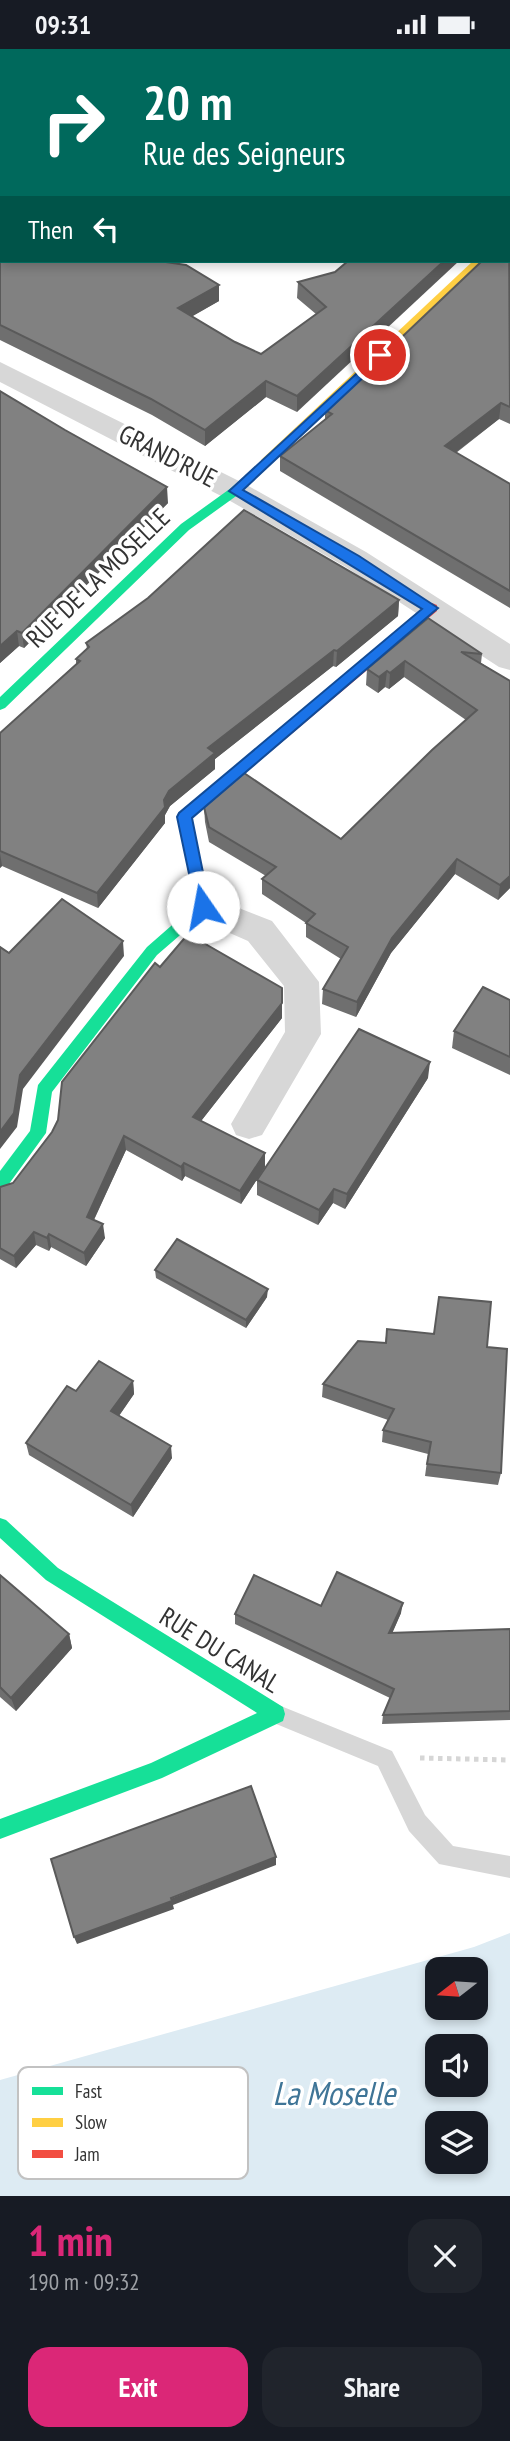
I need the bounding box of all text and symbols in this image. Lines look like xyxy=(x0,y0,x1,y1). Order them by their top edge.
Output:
text: 09:31 xyxy=(35,8,91,41)
text: 20 m xyxy=(143,70,232,134)
icon: right xyxy=(28,77,119,168)
text: Rue des Seigneurs xyxy=(143,132,345,174)
icon: left xyxy=(87,210,125,248)
text: Then xyxy=(28,213,73,246)
pin xyxy=(350,325,410,385)
icon: arrive xyxy=(361,336,399,374)
street label: GRAND'RUE xyxy=(114,417,223,494)
street label: RUE DE LA MOSELLE xyxy=(19,501,176,654)
position arrow xyxy=(166,870,240,944)
street label: RUE DU CANAL xyxy=(154,1600,287,1700)
north arrow xyxy=(425,1957,488,2019)
map controls xyxy=(425,1957,488,2174)
button: sound xyxy=(425,2034,488,2097)
legend xyxy=(18,2067,248,2179)
water label: La Moselle xyxy=(273,2071,398,2114)
text: Fast xyxy=(75,2079,103,2103)
text: Slow xyxy=(75,2110,108,2134)
button: layers xyxy=(425,2111,488,2174)
text: Jam xyxy=(74,2142,100,2166)
text: 1 min xyxy=(28,2213,113,2268)
button: close xyxy=(408,2219,482,2293)
text: 190 m · 09:32 xyxy=(28,2267,140,2296)
button: Exit xyxy=(28,2347,248,2427)
button: Share xyxy=(262,2347,482,2427)

